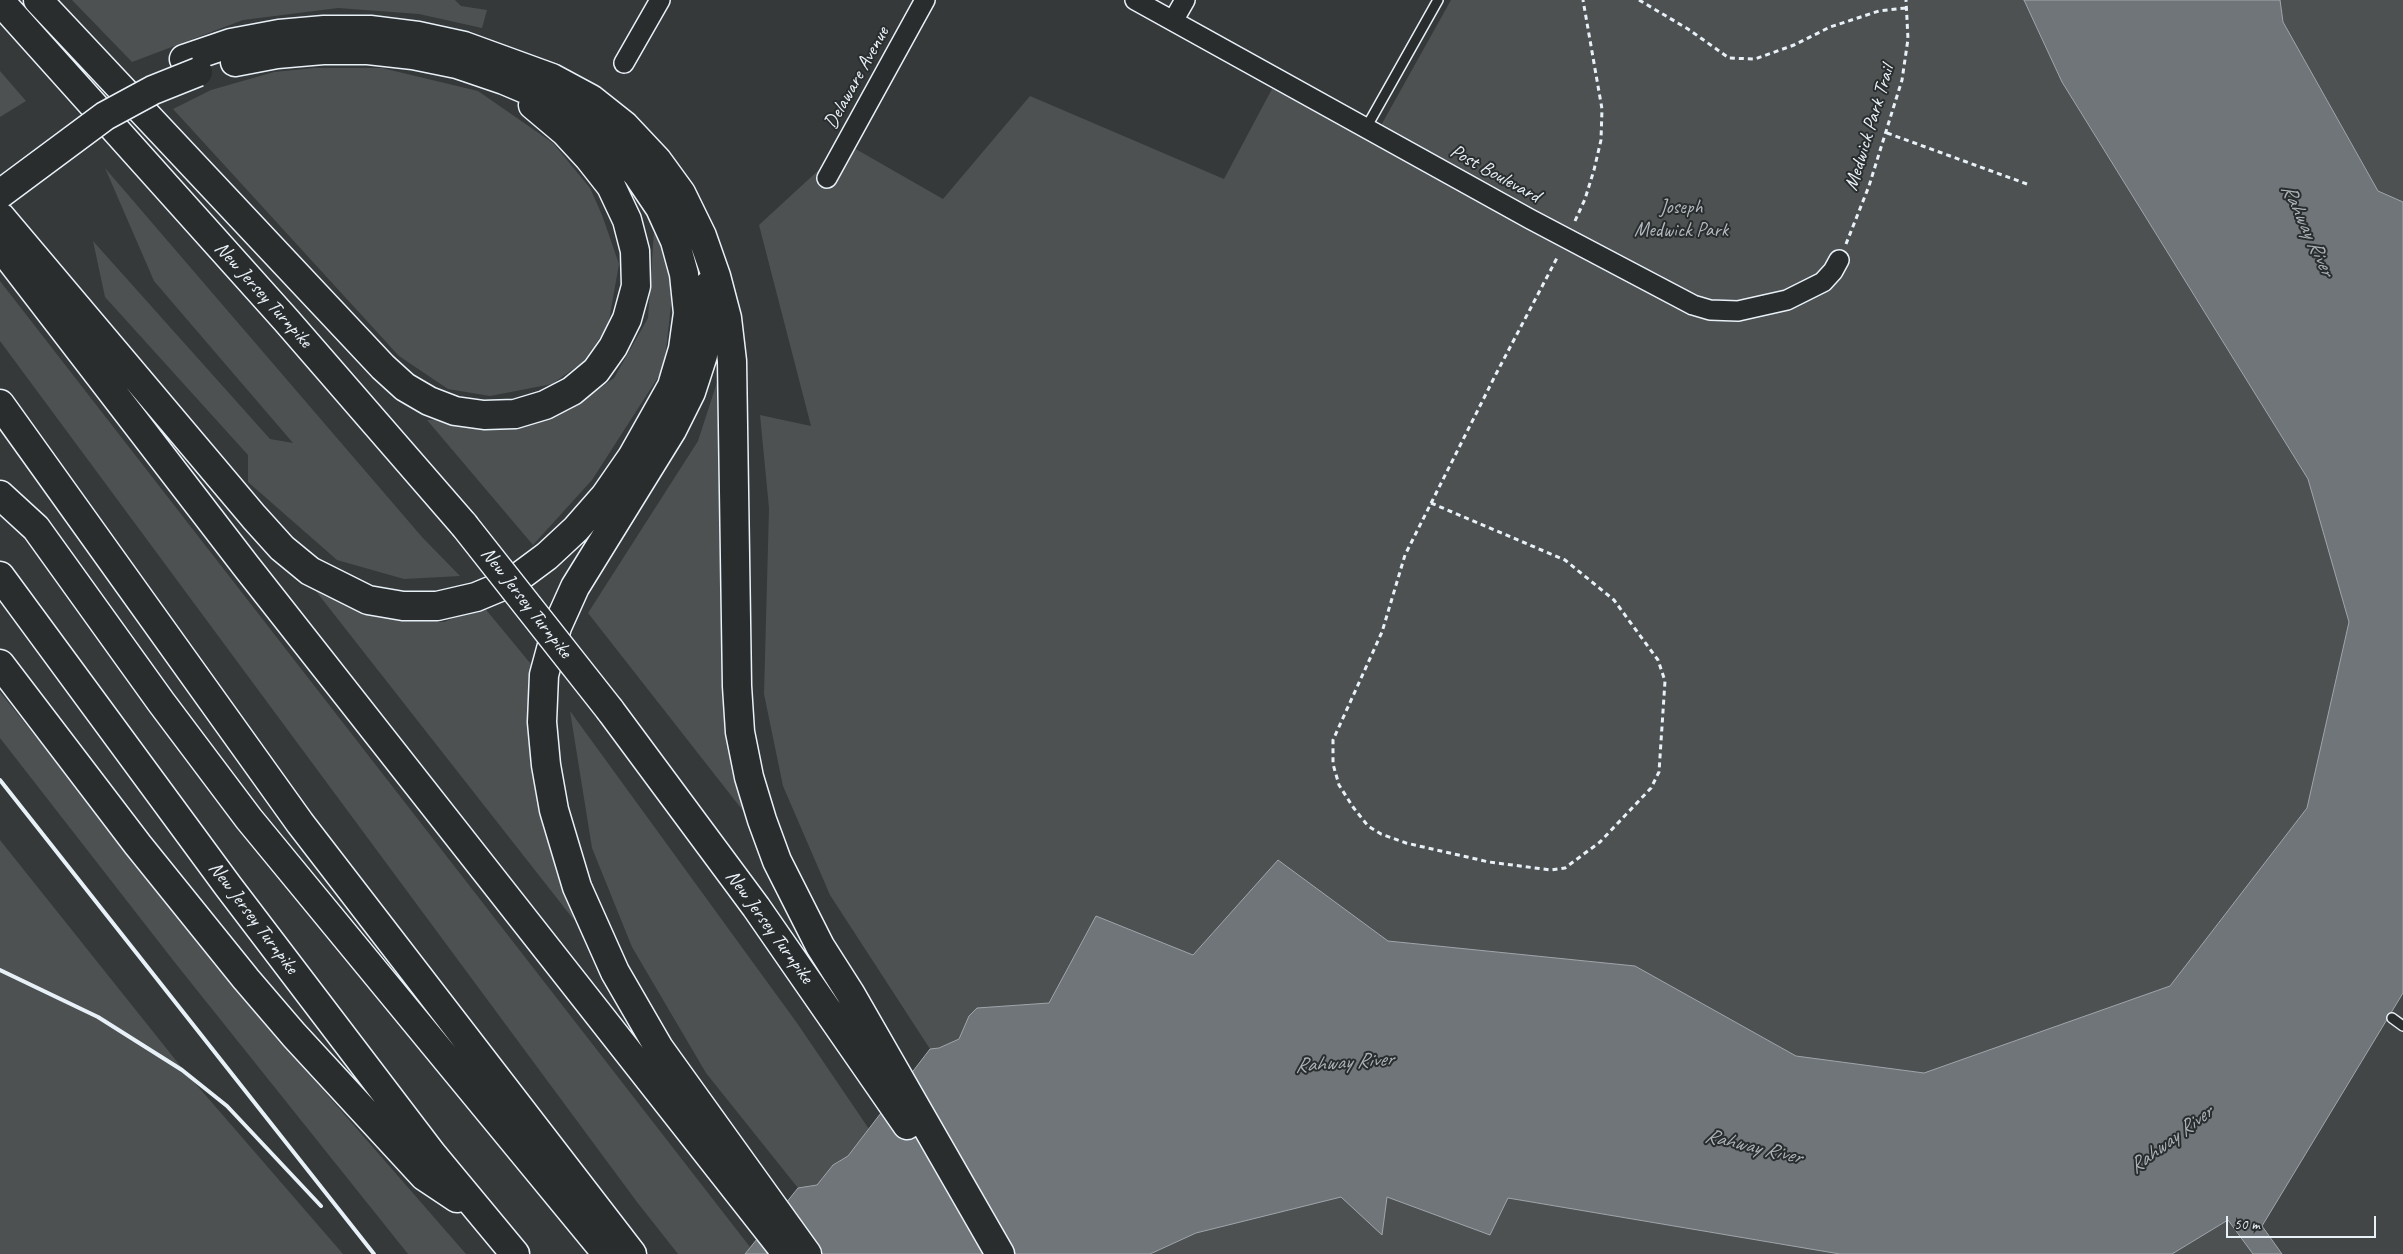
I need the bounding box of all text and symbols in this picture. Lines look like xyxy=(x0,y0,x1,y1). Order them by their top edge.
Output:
street label: Delaware Avenue xyxy=(819,23,895,133)
street label: Medwick Park Trail xyxy=(1840,63,1900,193)
street label: Post Boulevard xyxy=(1446,139,1544,209)
water label: Rahway River xyxy=(2275,180,2339,280)
park label: Joseph Medwick Park xyxy=(1634,196,1728,243)
street label: New Jersey Turnpike xyxy=(209,237,317,353)
street label: New Jersey Turnpike xyxy=(475,543,577,663)
street label: New Jersey Turnpike xyxy=(203,857,303,979)
street label: New Jersey Turnpike xyxy=(720,866,818,988)
water label: Rahway River xyxy=(1294,1047,1394,1079)
water label: Rahway River xyxy=(2124,1100,2218,1180)
water label: Rahway River xyxy=(1702,1124,1804,1170)
scale bar xyxy=(2228,1206,2378,1238)
text: 50 m xyxy=(2234,1215,2260,1234)

